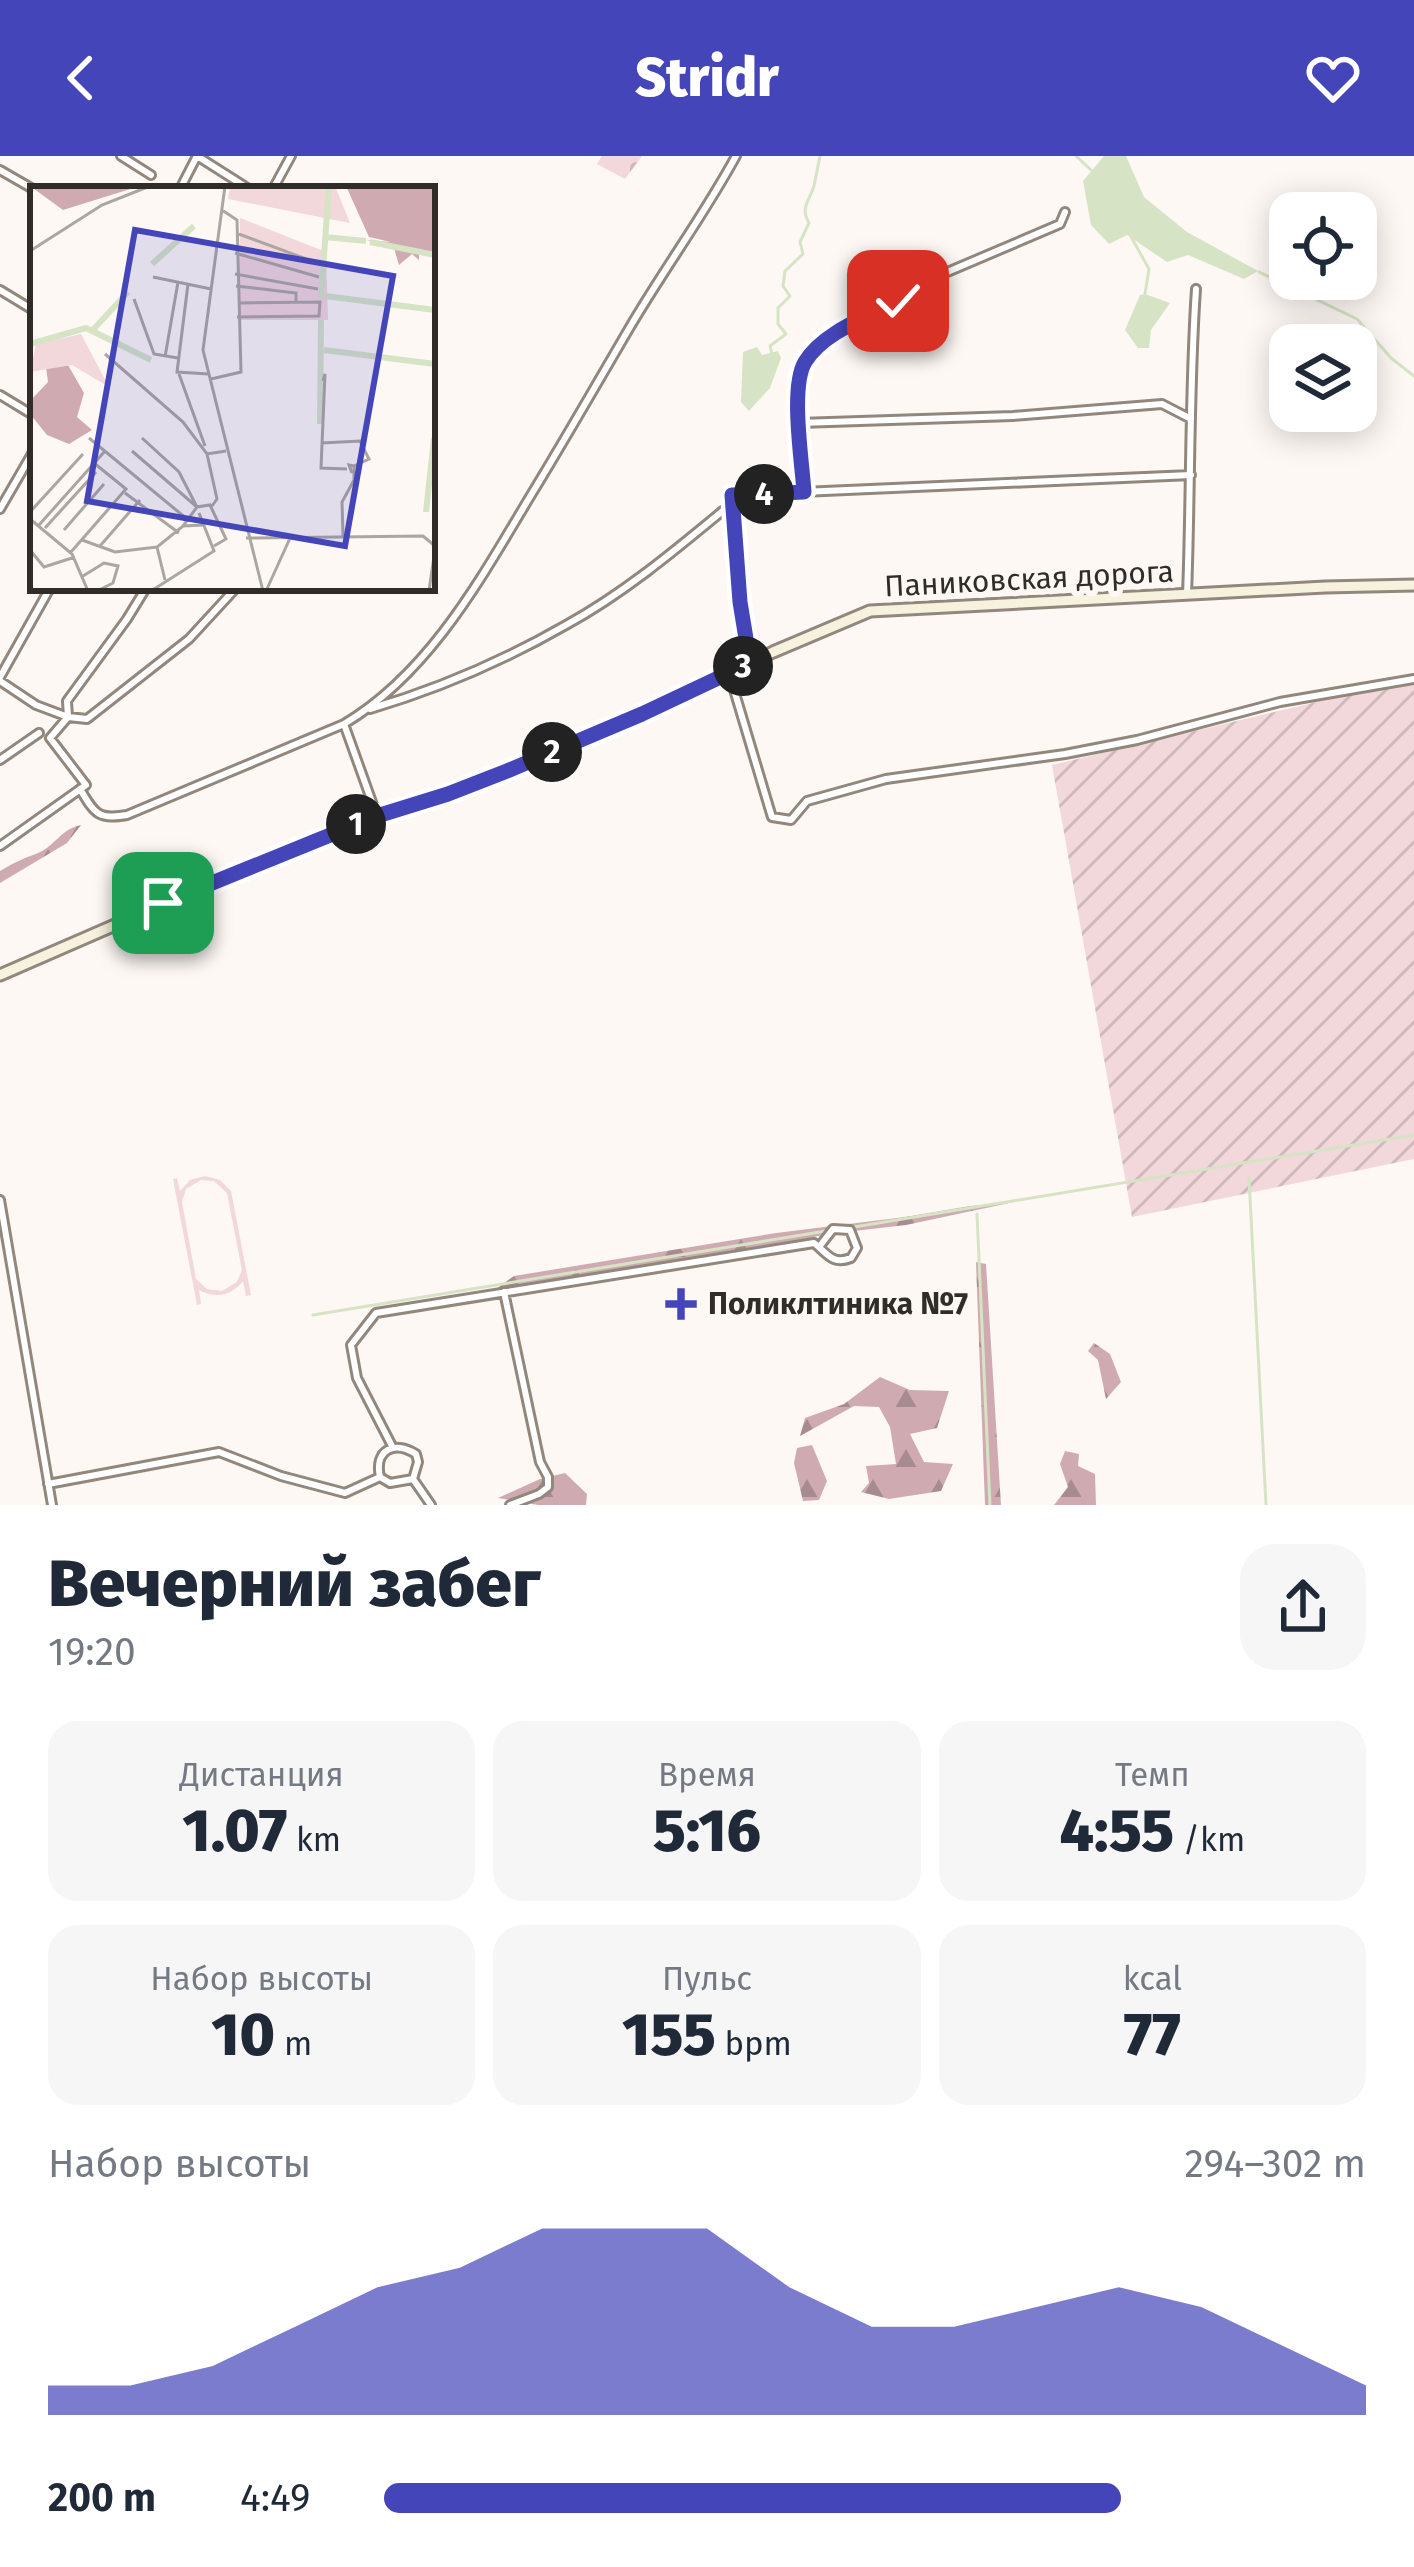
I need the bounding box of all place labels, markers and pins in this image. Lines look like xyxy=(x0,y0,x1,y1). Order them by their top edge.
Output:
pin xyxy=(847,250,949,352)
pin: 4 xyxy=(734,464,794,524)
pin: 3 xyxy=(713,636,773,696)
pin: 2 xyxy=(522,722,582,782)
pin: 1 xyxy=(326,794,386,854)
pin xyxy=(112,852,214,954)
place label: Поликлтиника №7 xyxy=(708,1286,968,1322)
marker: Поликлтиника №7 xyxy=(665,1288,697,1320)

